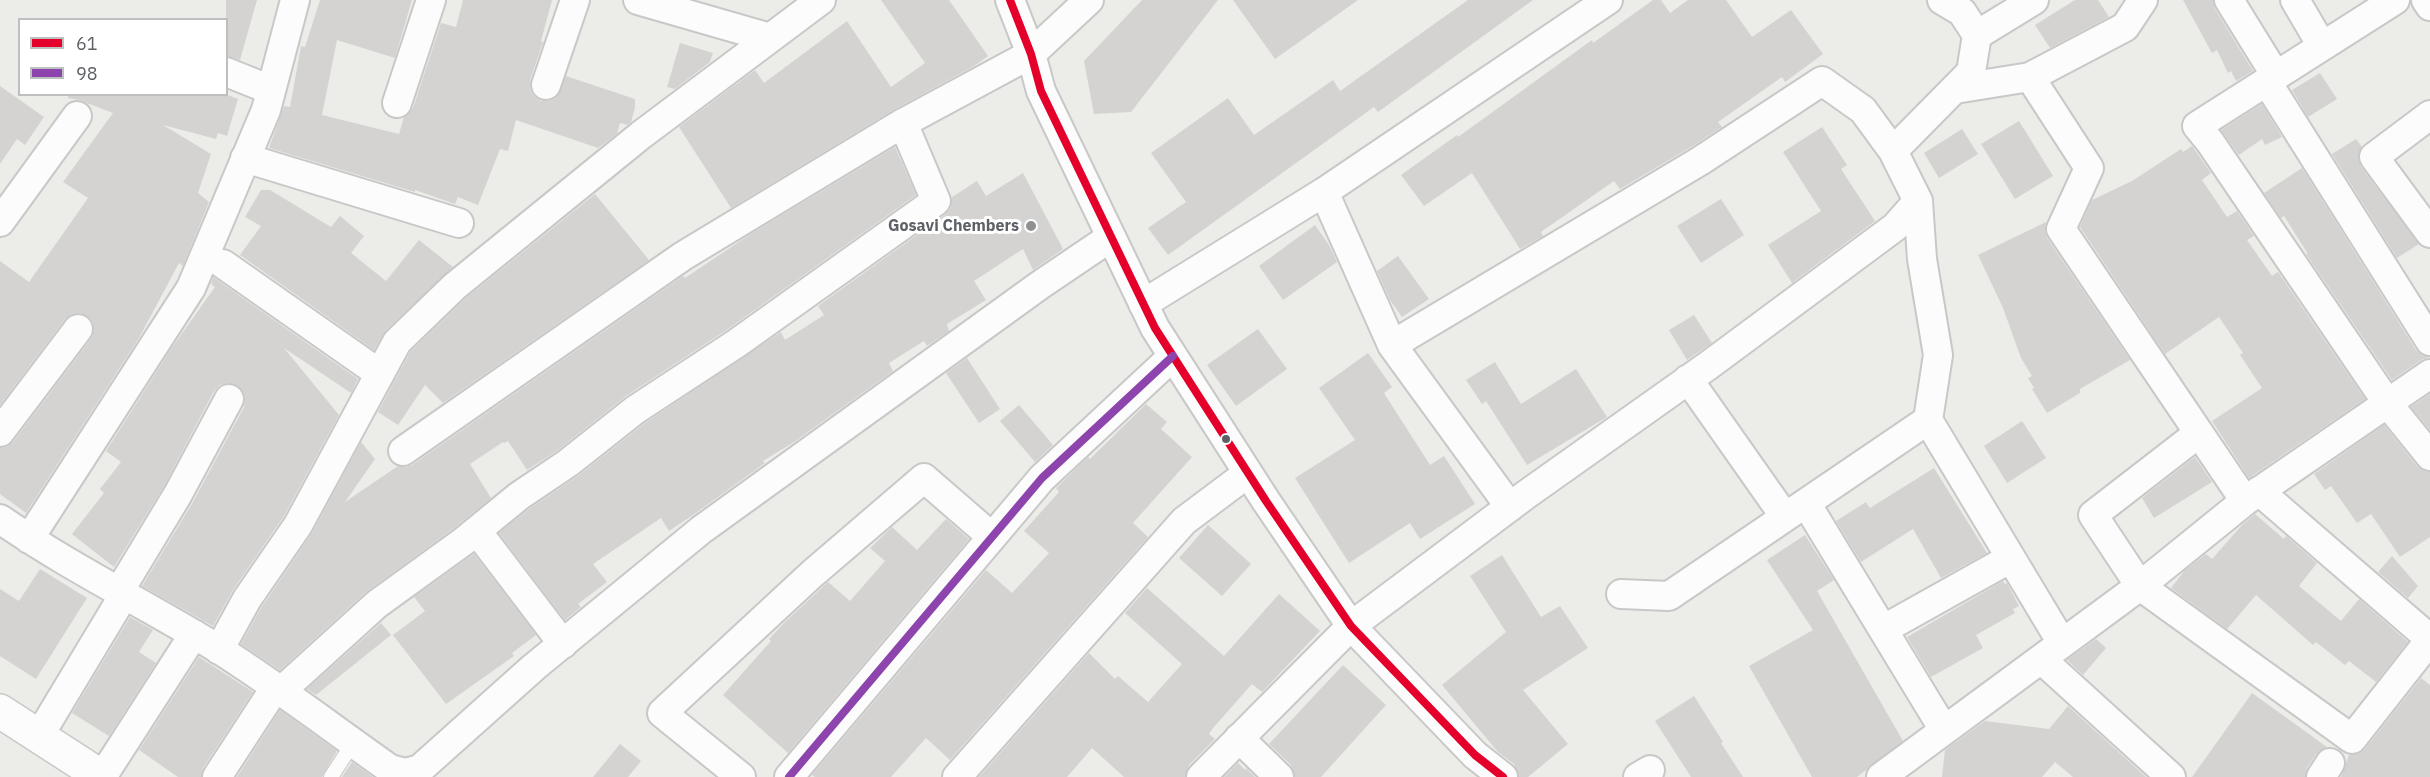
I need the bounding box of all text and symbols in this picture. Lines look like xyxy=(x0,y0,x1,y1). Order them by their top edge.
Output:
legend xyxy=(18,18,228,96)
text: 61 xyxy=(76,32,98,55)
text: 98 xyxy=(76,62,98,85)
place label: Gosavi Chembers xyxy=(888,216,1019,236)
marker: Gosavi Chembers xyxy=(1024,219,1038,233)
unlabelled marker xyxy=(1220,433,1232,445)

